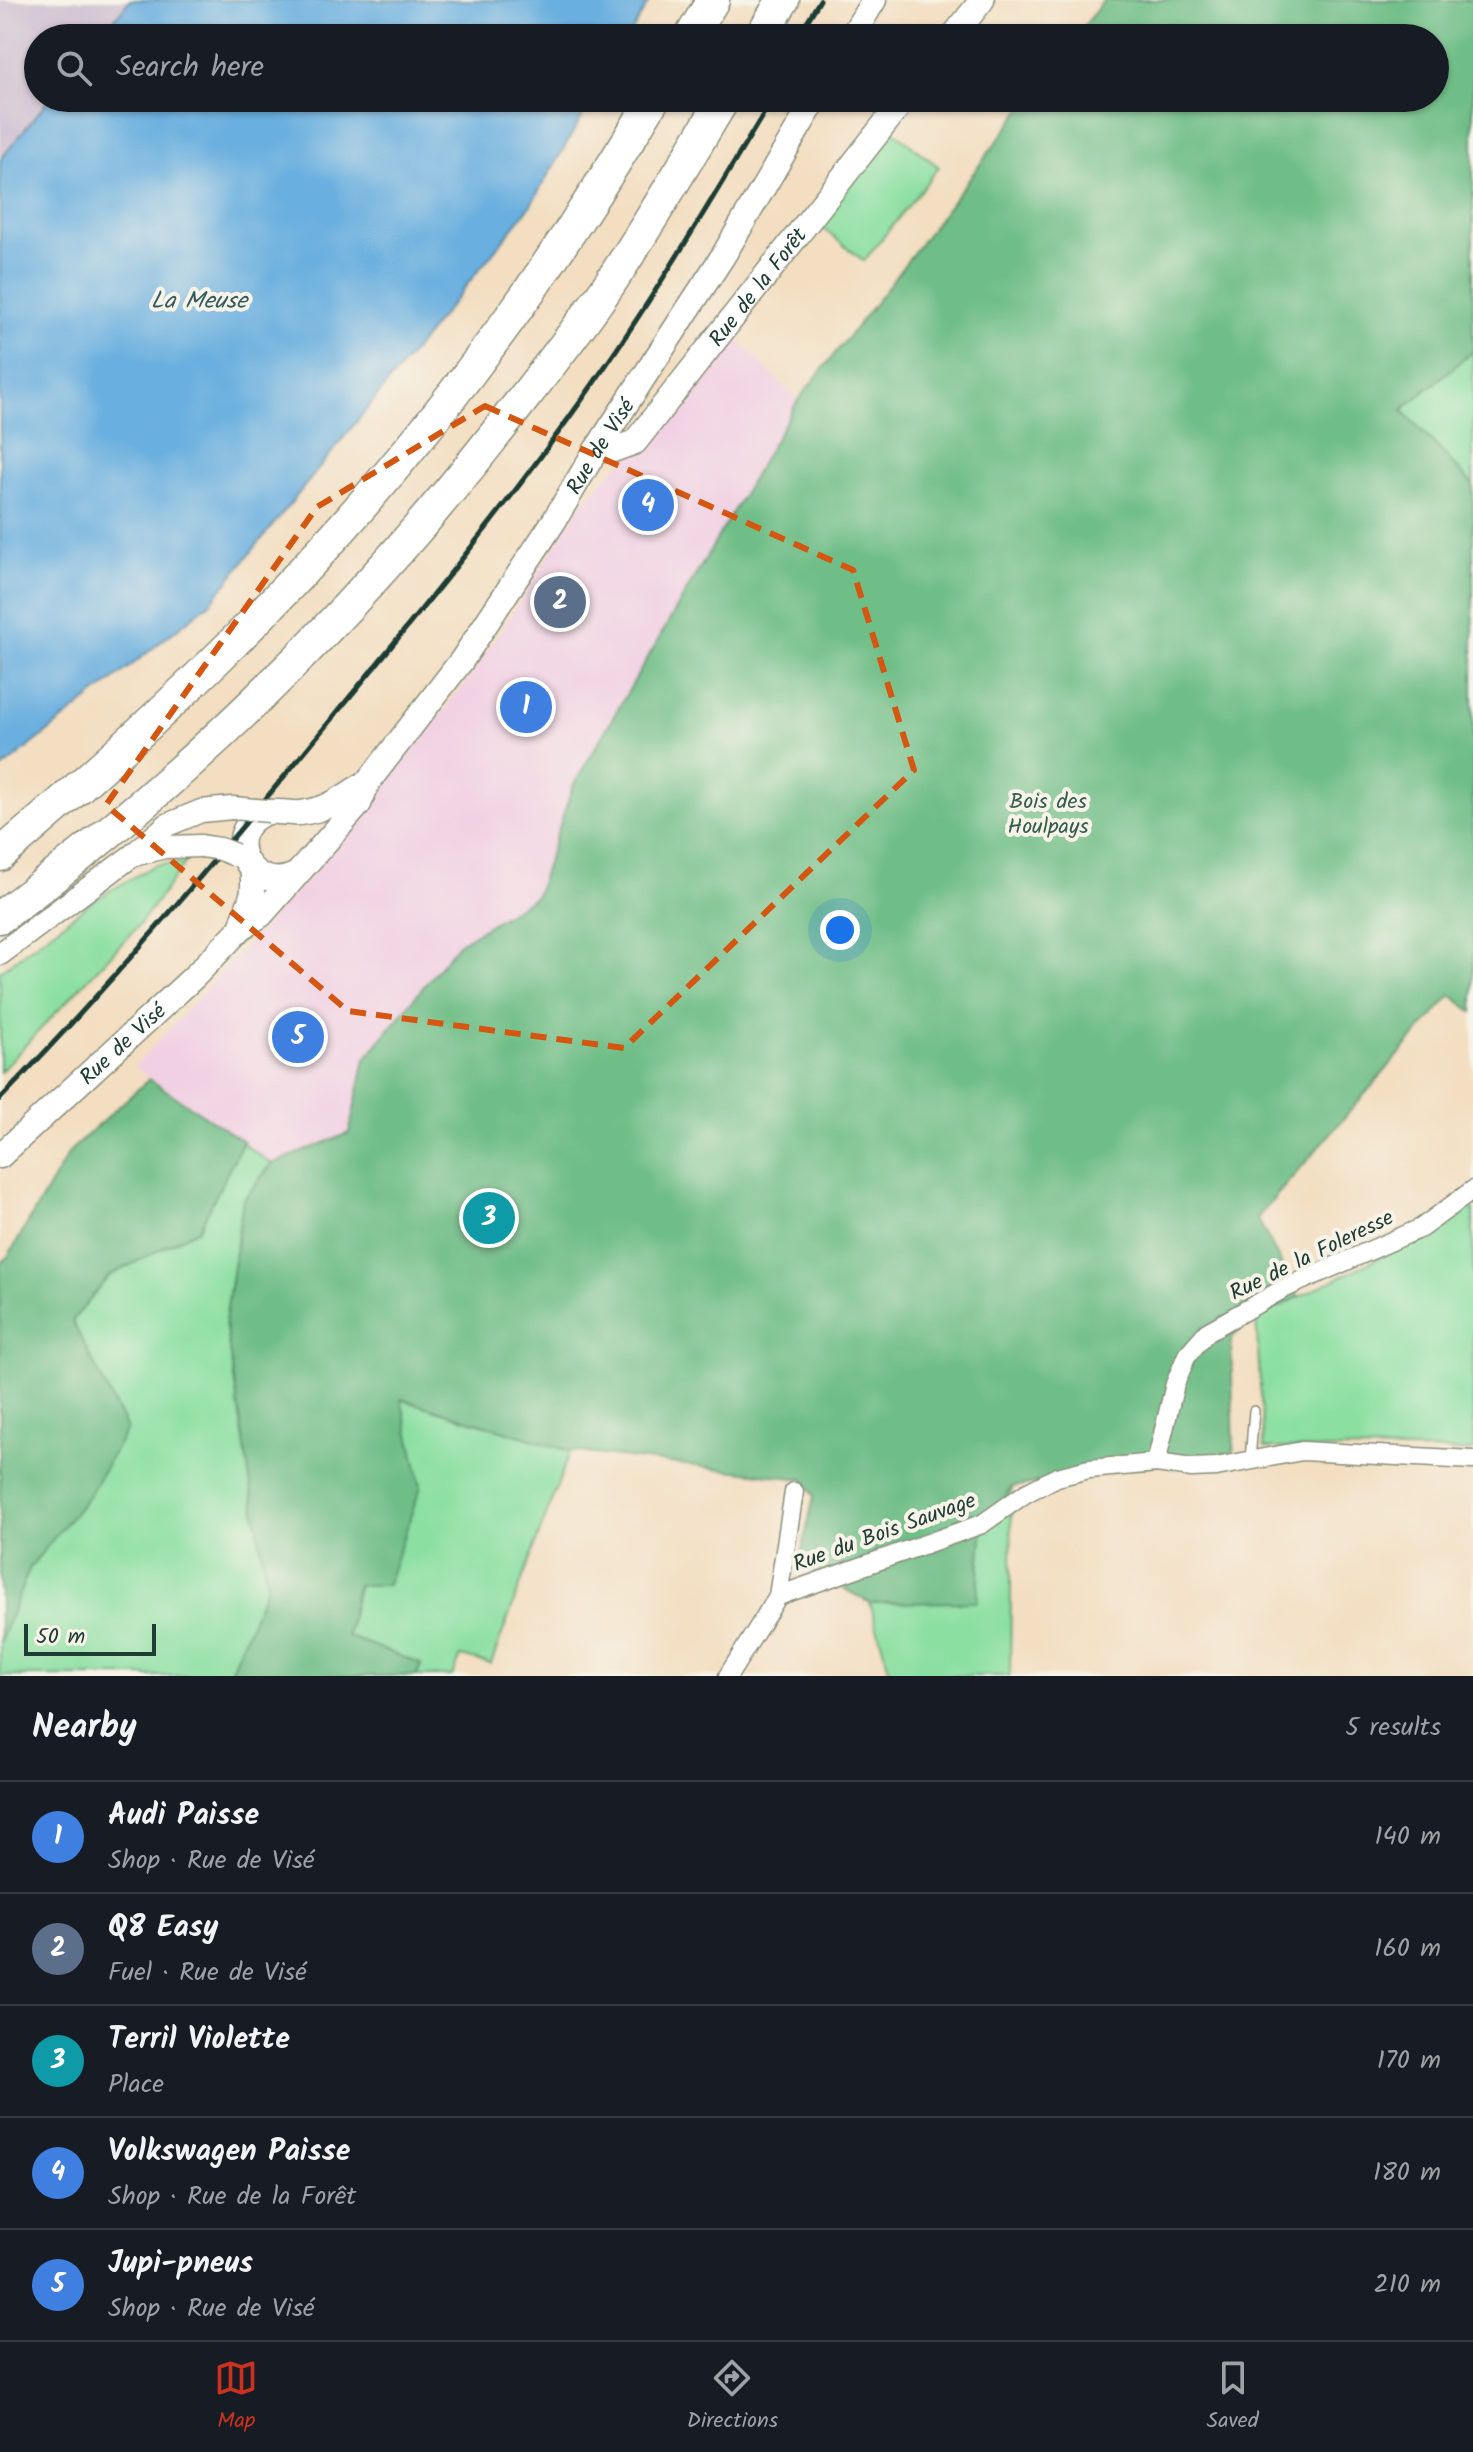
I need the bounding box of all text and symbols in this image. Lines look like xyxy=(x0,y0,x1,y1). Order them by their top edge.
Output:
search box xyxy=(24,24,1449,112)
text: Search here xyxy=(116,44,264,92)
icon: search xyxy=(52,46,96,90)
street label: Rue de la Forêt xyxy=(701,221,817,355)
water label: La Meuse xyxy=(151,282,249,321)
street label: Rue de Visé xyxy=(558,391,646,502)
pin: 4 xyxy=(622,475,674,535)
pin: 2 xyxy=(534,572,586,632)
pin: 1 xyxy=(500,677,552,737)
park label: Bois des Houlpays xyxy=(1007,785,1089,845)
your location xyxy=(820,910,860,950)
street label: Rue de Visé xyxy=(72,995,176,1095)
pin: 5 xyxy=(272,1007,324,1067)
pin: 3 xyxy=(463,1188,515,1248)
street label: Rue de la Foleresse xyxy=(1224,1201,1400,1311)
street label: Rue du Bois Sauvage xyxy=(788,1484,981,1583)
scale bar xyxy=(24,1620,156,1656)
text: 50 m xyxy=(36,1620,85,1655)
text: Nearby xyxy=(32,1701,137,1755)
text: 5 results xyxy=(1345,1707,1441,1749)
text: Audi Paisse xyxy=(108,1792,259,1840)
text: 1 xyxy=(54,1816,62,1858)
text: 140 m xyxy=(1374,1816,1441,1858)
text: Shop · Rue de Visé xyxy=(108,1840,314,1882)
text: Q8 Easy xyxy=(108,1904,218,1952)
text: 2 xyxy=(50,1928,66,1970)
text: 160 m xyxy=(1374,1928,1441,1970)
text: Fuel · Rue de Visé xyxy=(108,1952,307,1994)
text: Terril Violette xyxy=(108,2016,290,2064)
text: 3 xyxy=(51,2040,65,2082)
text: 170 m xyxy=(1377,2040,1441,2082)
text: Place xyxy=(108,2064,164,2106)
text: Volkswagen Paisse xyxy=(108,2128,351,2176)
text: 4 xyxy=(51,2152,65,2194)
text: 180 m xyxy=(1373,2152,1441,2194)
text: Shop · Rue de la Forêt xyxy=(108,2176,356,2218)
text: Jupi-pneus xyxy=(108,2240,253,2288)
text: 5 xyxy=(51,2264,65,2306)
text: 210 m xyxy=(1374,2264,1441,2306)
text: Shop · Rue de Visé xyxy=(108,2288,314,2330)
tab: Map xyxy=(214,2356,258,2439)
tab: Directions xyxy=(687,2356,778,2439)
tab: Saved xyxy=(1207,2356,1259,2439)

